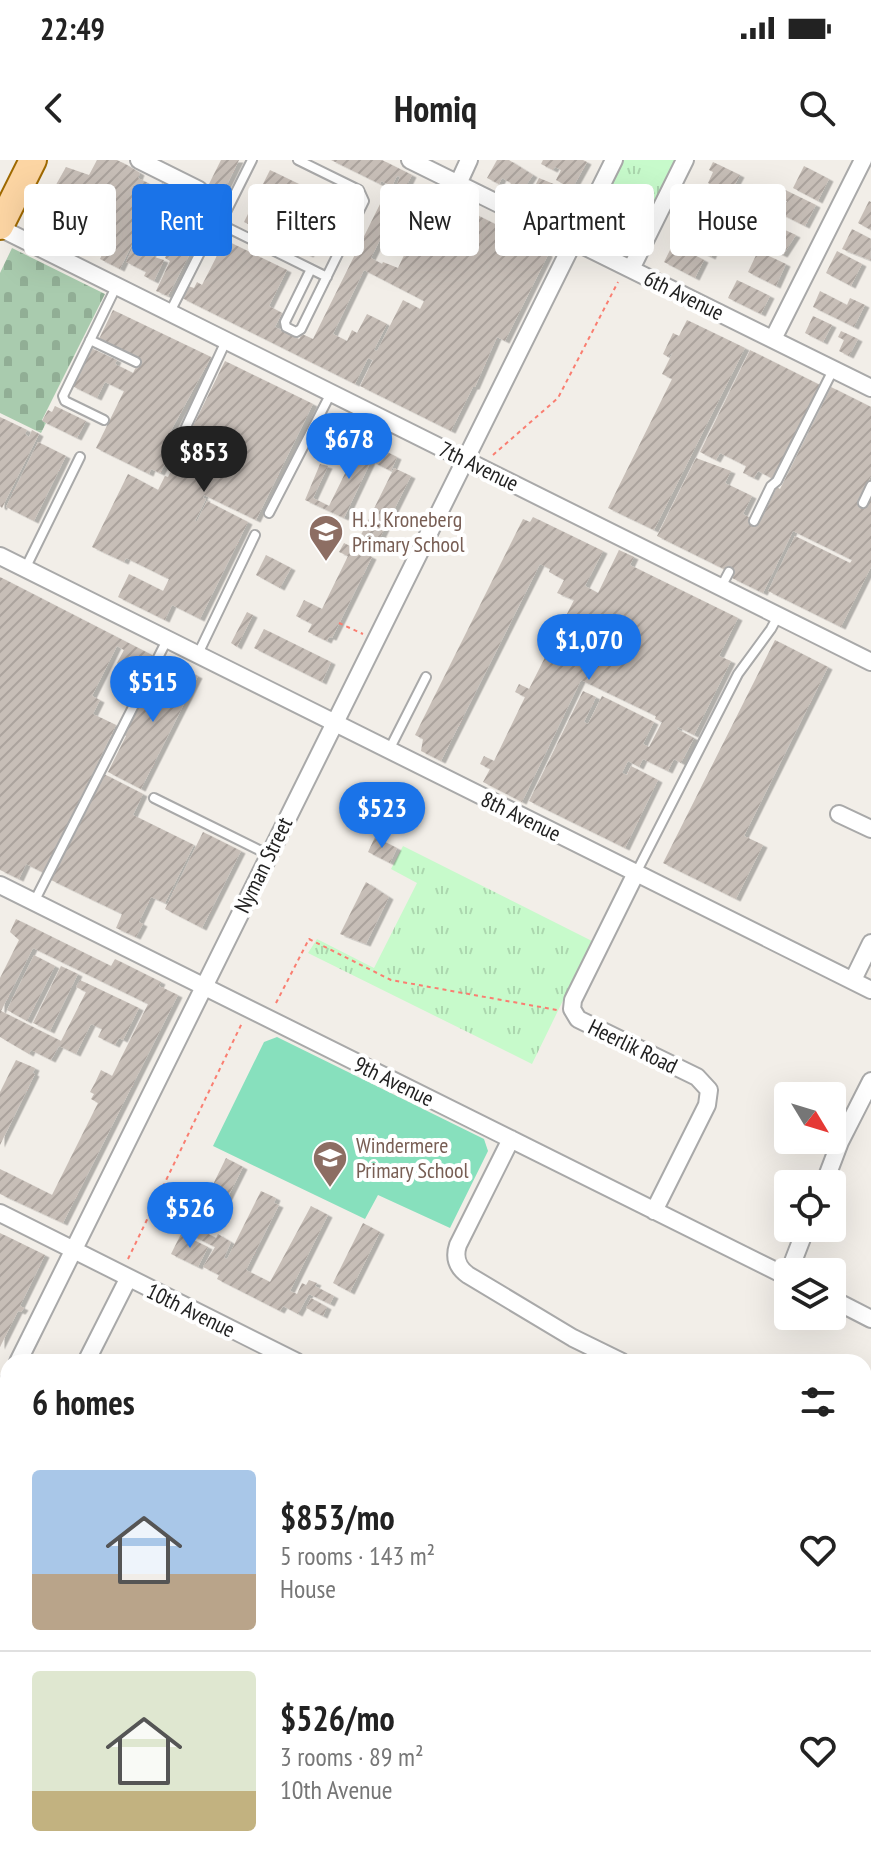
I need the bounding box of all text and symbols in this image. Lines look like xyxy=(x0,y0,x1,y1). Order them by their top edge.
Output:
text: 22:49 xyxy=(40,9,105,48)
text: Homiq xyxy=(394,85,477,132)
icon: back xyxy=(32,86,76,130)
icon: search xyxy=(795,86,839,130)
chip: Buy xyxy=(24,184,116,256)
chip: Rent xyxy=(132,184,232,256)
chip: Filters xyxy=(248,184,364,256)
chip: New xyxy=(380,184,479,256)
chip: Apartment xyxy=(495,184,654,256)
chip: House xyxy=(670,184,786,256)
street label: 6th Avenue xyxy=(640,264,728,326)
pin: $678 xyxy=(302,413,396,481)
text: $678 xyxy=(324,422,374,455)
pin: $853 xyxy=(157,426,251,494)
text: $853 xyxy=(179,435,229,468)
street label: 7th Avenue xyxy=(435,435,523,497)
place label: H. J. Kroneberg Primary School xyxy=(352,505,466,558)
school or university icon: H. J. Kroneberg Primary School xyxy=(307,513,345,563)
pin: $1,070 xyxy=(524,614,654,682)
text: $1,070 xyxy=(555,623,623,656)
pin: $515 xyxy=(106,656,200,724)
text: $515 xyxy=(128,665,178,698)
pin: $523 xyxy=(335,782,429,850)
street label: 8th Avenue xyxy=(477,785,565,847)
text: $523 xyxy=(357,791,407,824)
street label: Nyman Street xyxy=(228,813,298,917)
street label: Heerlik Road xyxy=(584,1012,682,1080)
street label: 9th Avenue xyxy=(350,1050,438,1112)
north arrow xyxy=(774,1082,846,1154)
map controls xyxy=(774,1082,846,1330)
place label: Windermere Primary School xyxy=(356,1131,470,1184)
school or university icon: Windermere Primary School xyxy=(311,1139,349,1189)
button: locate xyxy=(774,1170,846,1242)
pin: $526 xyxy=(143,1182,237,1250)
text: $526 xyxy=(165,1191,215,1224)
button: layers xyxy=(774,1258,846,1330)
street label: 10th Avenue xyxy=(142,1277,240,1343)
text: 6 homes xyxy=(32,1380,135,1424)
icon: filters xyxy=(796,1380,840,1424)
text: $853/mo xyxy=(280,1495,395,1539)
icon: home xyxy=(96,1502,192,1598)
icon: heart xyxy=(796,1528,840,1572)
text: 5 rooms · 143 m² xyxy=(280,1539,435,1572)
text: House xyxy=(280,1572,336,1605)
text: $526/mo xyxy=(280,1696,395,1740)
icon: home xyxy=(96,1703,192,1799)
icon: heart xyxy=(796,1729,840,1773)
text: 3 rooms · 89 m² xyxy=(280,1740,424,1773)
text: 10th Avenue xyxy=(280,1773,393,1806)

